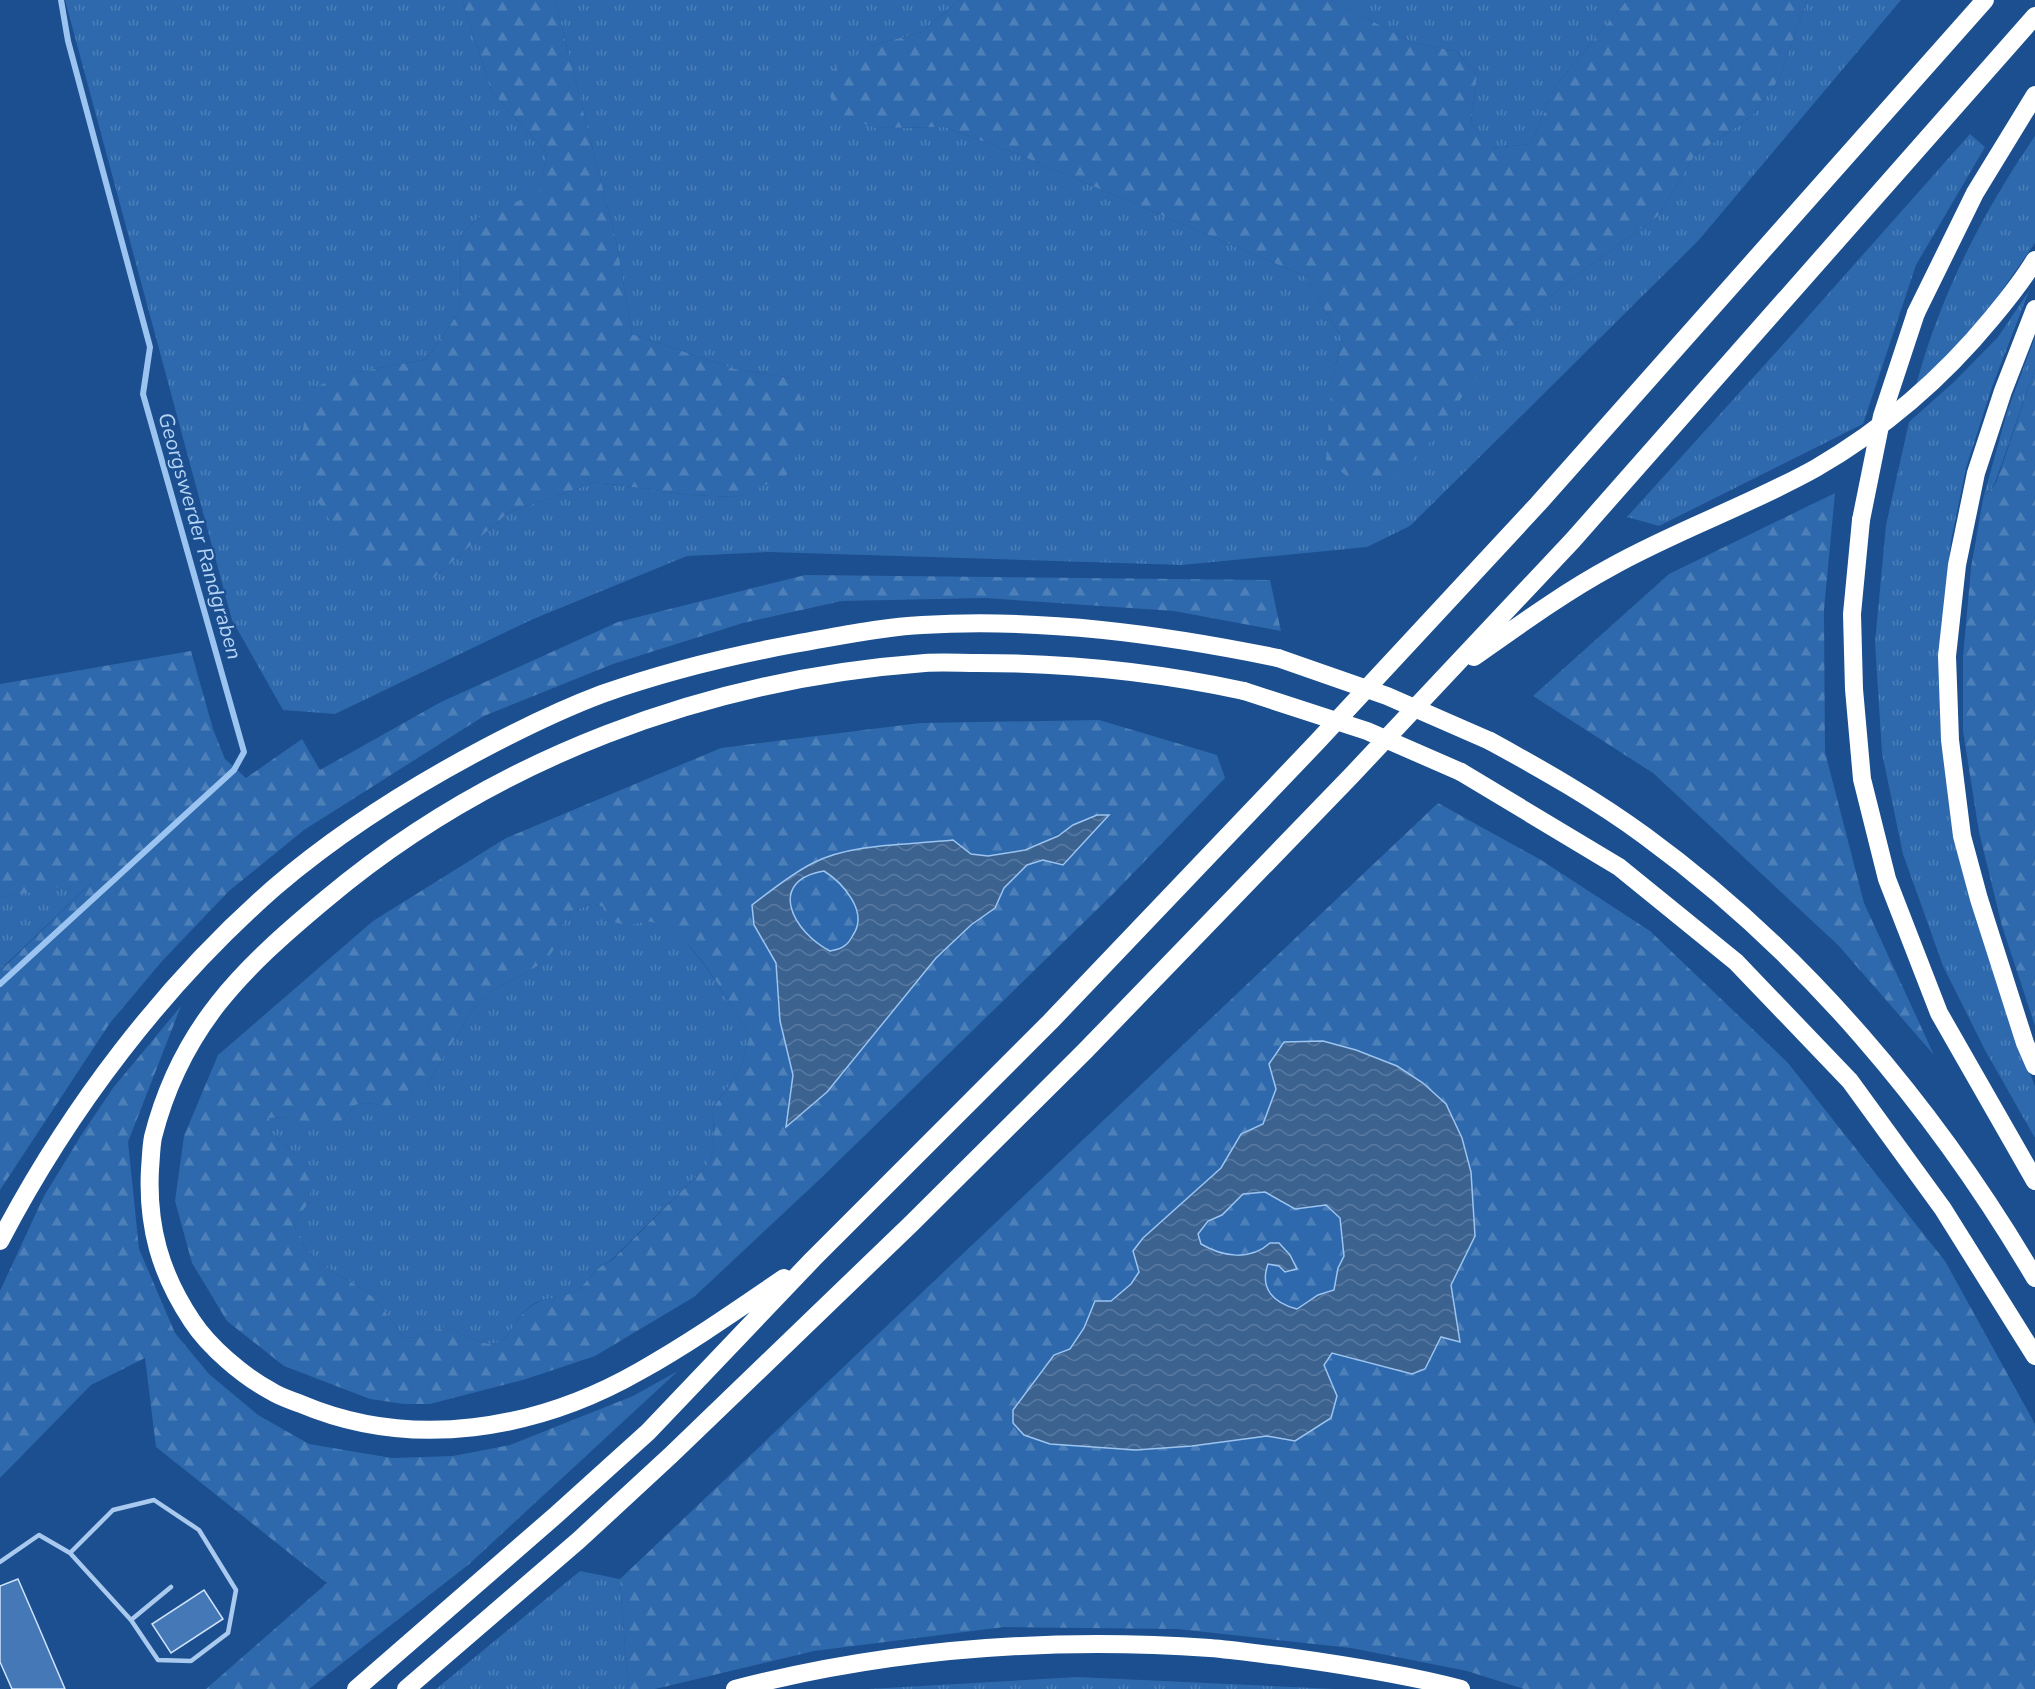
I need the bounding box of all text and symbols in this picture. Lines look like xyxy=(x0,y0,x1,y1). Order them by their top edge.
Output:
water label: Georgswerder Randgraben xyxy=(151,409,249,663)

